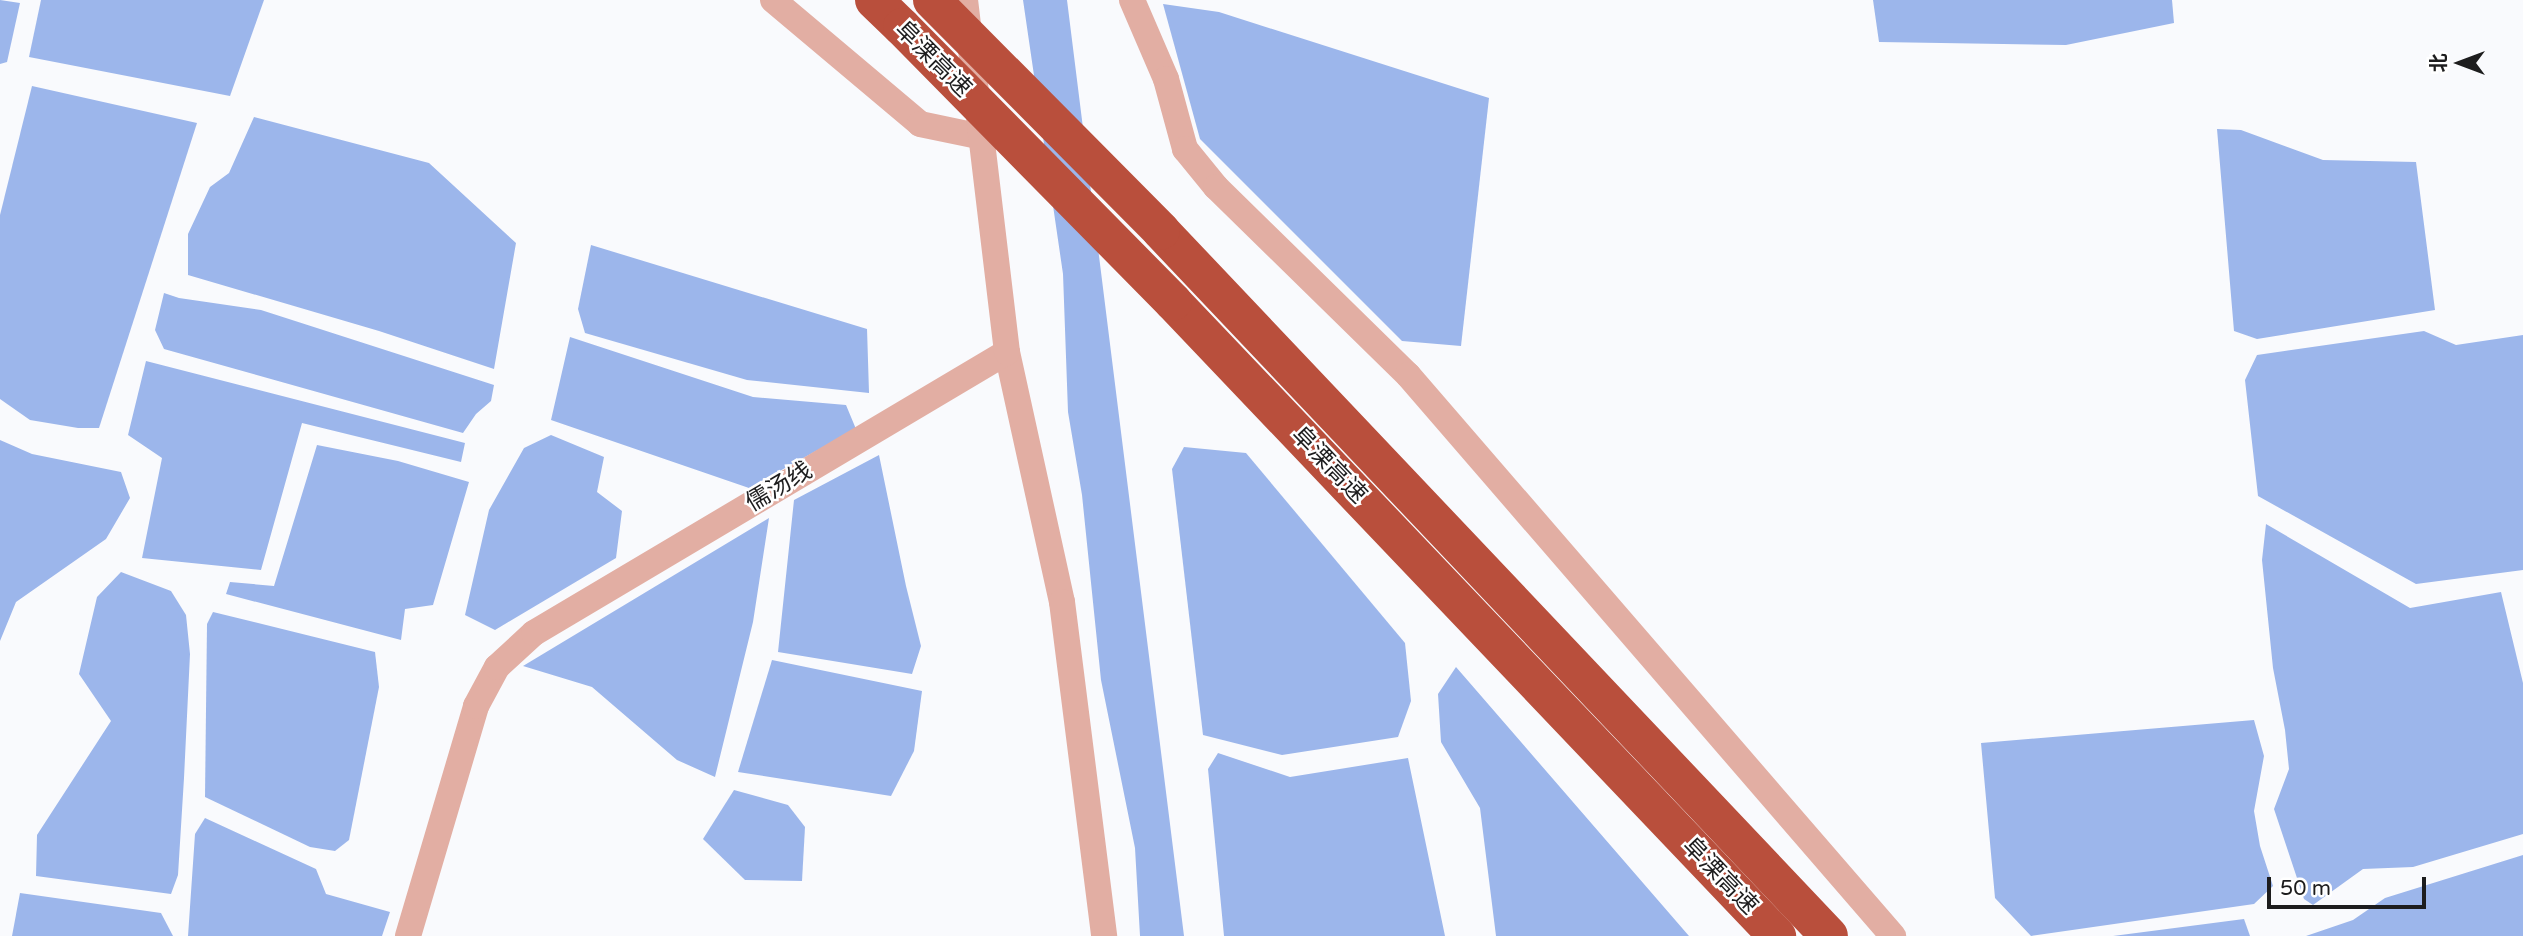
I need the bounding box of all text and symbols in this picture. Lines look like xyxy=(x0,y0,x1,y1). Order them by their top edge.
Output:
street label: 阜溧高速 xyxy=(889,15,977,103)
north arrow xyxy=(2425,28,2495,98)
text: 北 xyxy=(2428,54,2450,73)
street label: 阜溧高速 xyxy=(1285,420,1373,510)
street label: 儒汤线 xyxy=(741,456,817,518)
street label: 阜溧高速 xyxy=(1676,831,1764,921)
scale bar xyxy=(2271,862,2430,906)
text: 50 m xyxy=(2280,876,2331,901)

